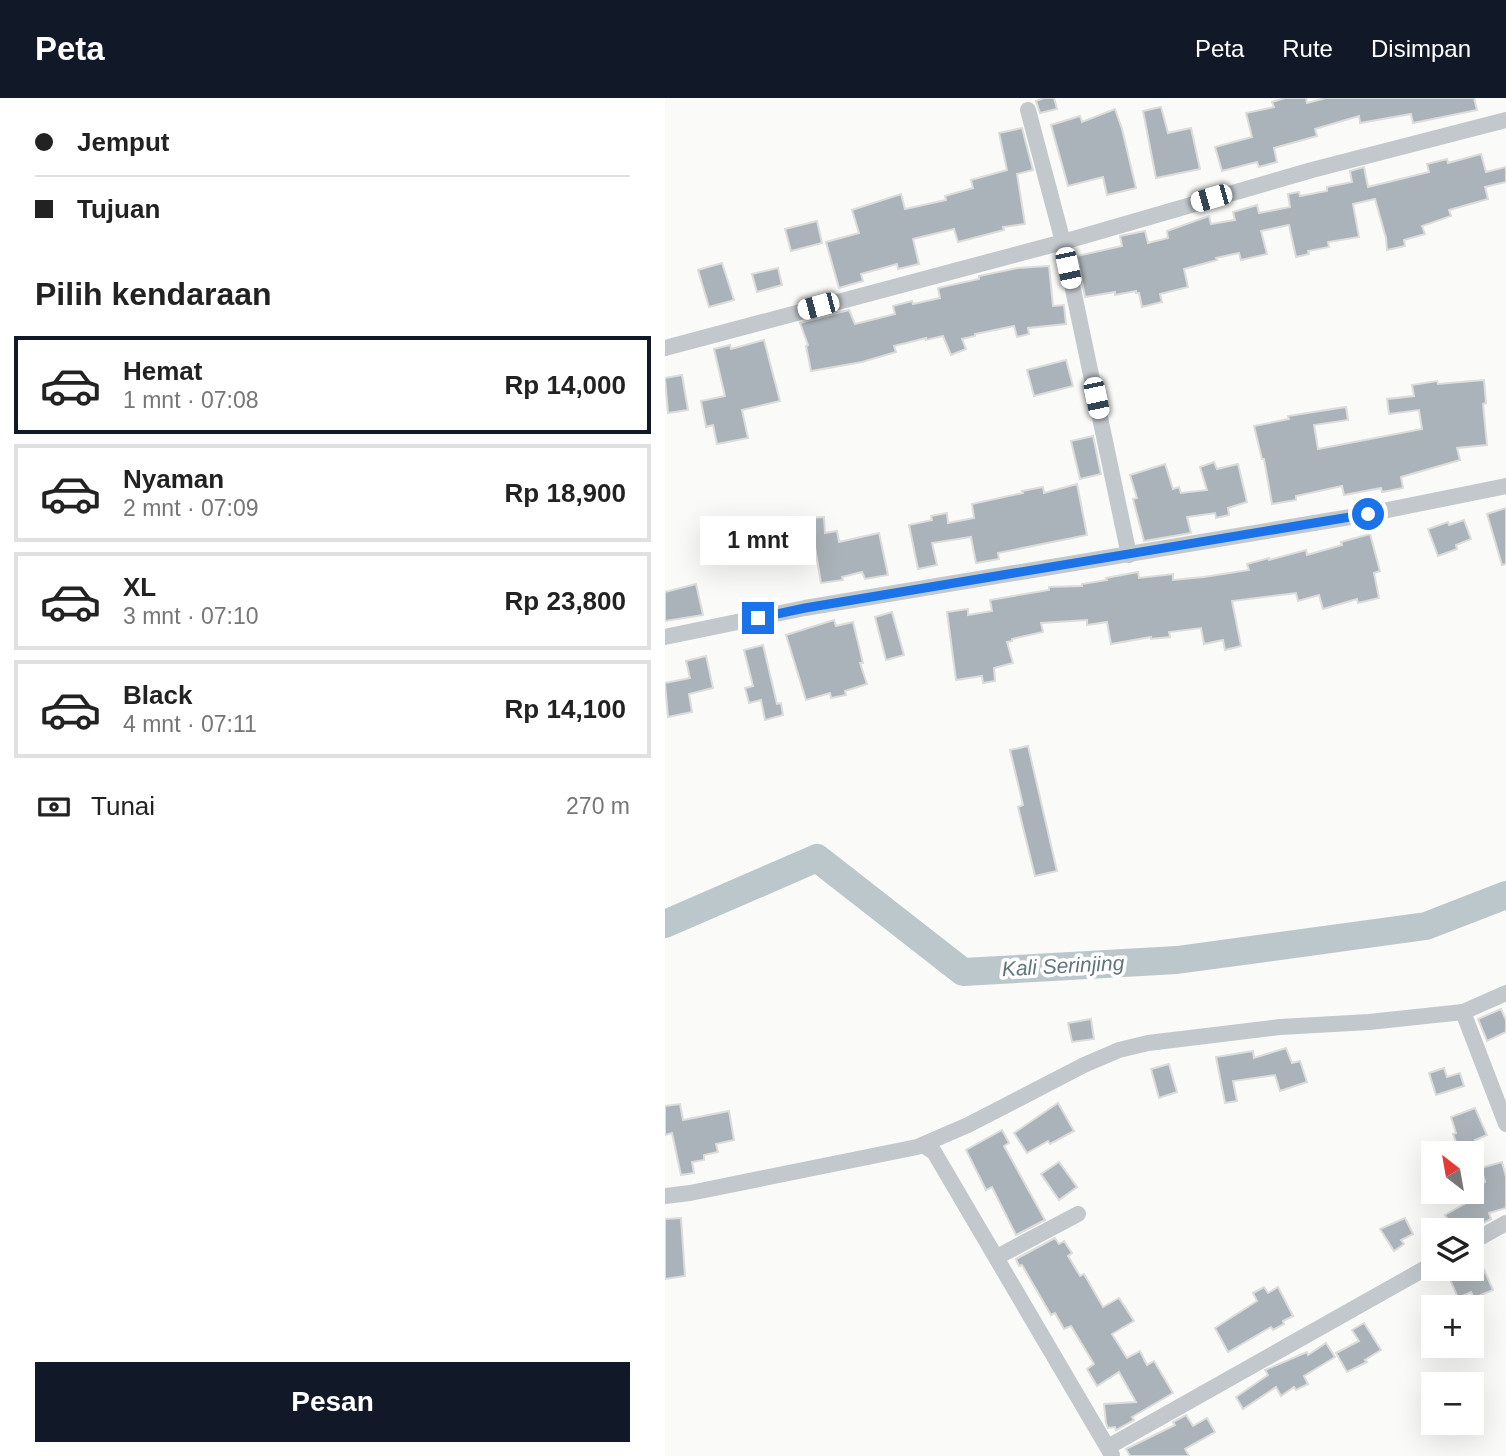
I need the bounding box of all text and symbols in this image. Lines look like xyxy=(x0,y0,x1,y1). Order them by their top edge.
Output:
text: Peta xyxy=(35,30,105,67)
text: Peta xyxy=(1195,35,1244,62)
text: Rute xyxy=(1282,35,1333,62)
text: Disimpan xyxy=(1371,35,1471,62)
text: Jemput xyxy=(77,127,169,157)
car xyxy=(1188,182,1235,214)
text: Tujuan xyxy=(77,194,160,224)
car xyxy=(1054,245,1083,291)
text: Pilih kendaraan xyxy=(35,276,272,312)
car xyxy=(795,290,842,322)
icon: car xyxy=(39,354,102,417)
text: Hemat xyxy=(123,356,202,386)
text: Rp 14,000 xyxy=(505,370,626,400)
car xyxy=(1082,375,1111,421)
text: 1 mnt · 07:08 xyxy=(123,387,259,413)
icon: car xyxy=(39,462,102,525)
text: Nyaman xyxy=(123,464,224,494)
text: Rp 18,900 xyxy=(505,478,626,508)
text: 2 mnt · 07:09 xyxy=(123,495,259,521)
route start xyxy=(1352,498,1384,530)
callout: 1 mnt xyxy=(700,517,816,566)
text: 1 mnt xyxy=(727,527,789,553)
icon: car xyxy=(39,570,102,633)
text: XL xyxy=(123,572,156,602)
text: Rp 23,800 xyxy=(505,586,626,616)
route end xyxy=(742,602,774,634)
text: 3 mnt · 07:10 xyxy=(123,603,259,629)
icon: car xyxy=(39,678,102,741)
text: Black xyxy=(123,680,192,710)
text: Rp 14,100 xyxy=(505,694,626,724)
text: 4 mnt · 07:11 xyxy=(123,711,257,737)
icon: cash xyxy=(35,788,73,826)
text: Tunai xyxy=(91,791,155,821)
text: 270 m xyxy=(566,793,630,819)
water label: Kali Serinjing xyxy=(1001,951,1125,980)
north arrow xyxy=(1421,1141,1484,1204)
map controls xyxy=(1421,1141,1484,1435)
button: layers xyxy=(1421,1218,1484,1281)
button: + xyxy=(1421,1295,1484,1358)
button: Pesan xyxy=(35,1362,630,1442)
button: − xyxy=(1421,1372,1484,1435)

